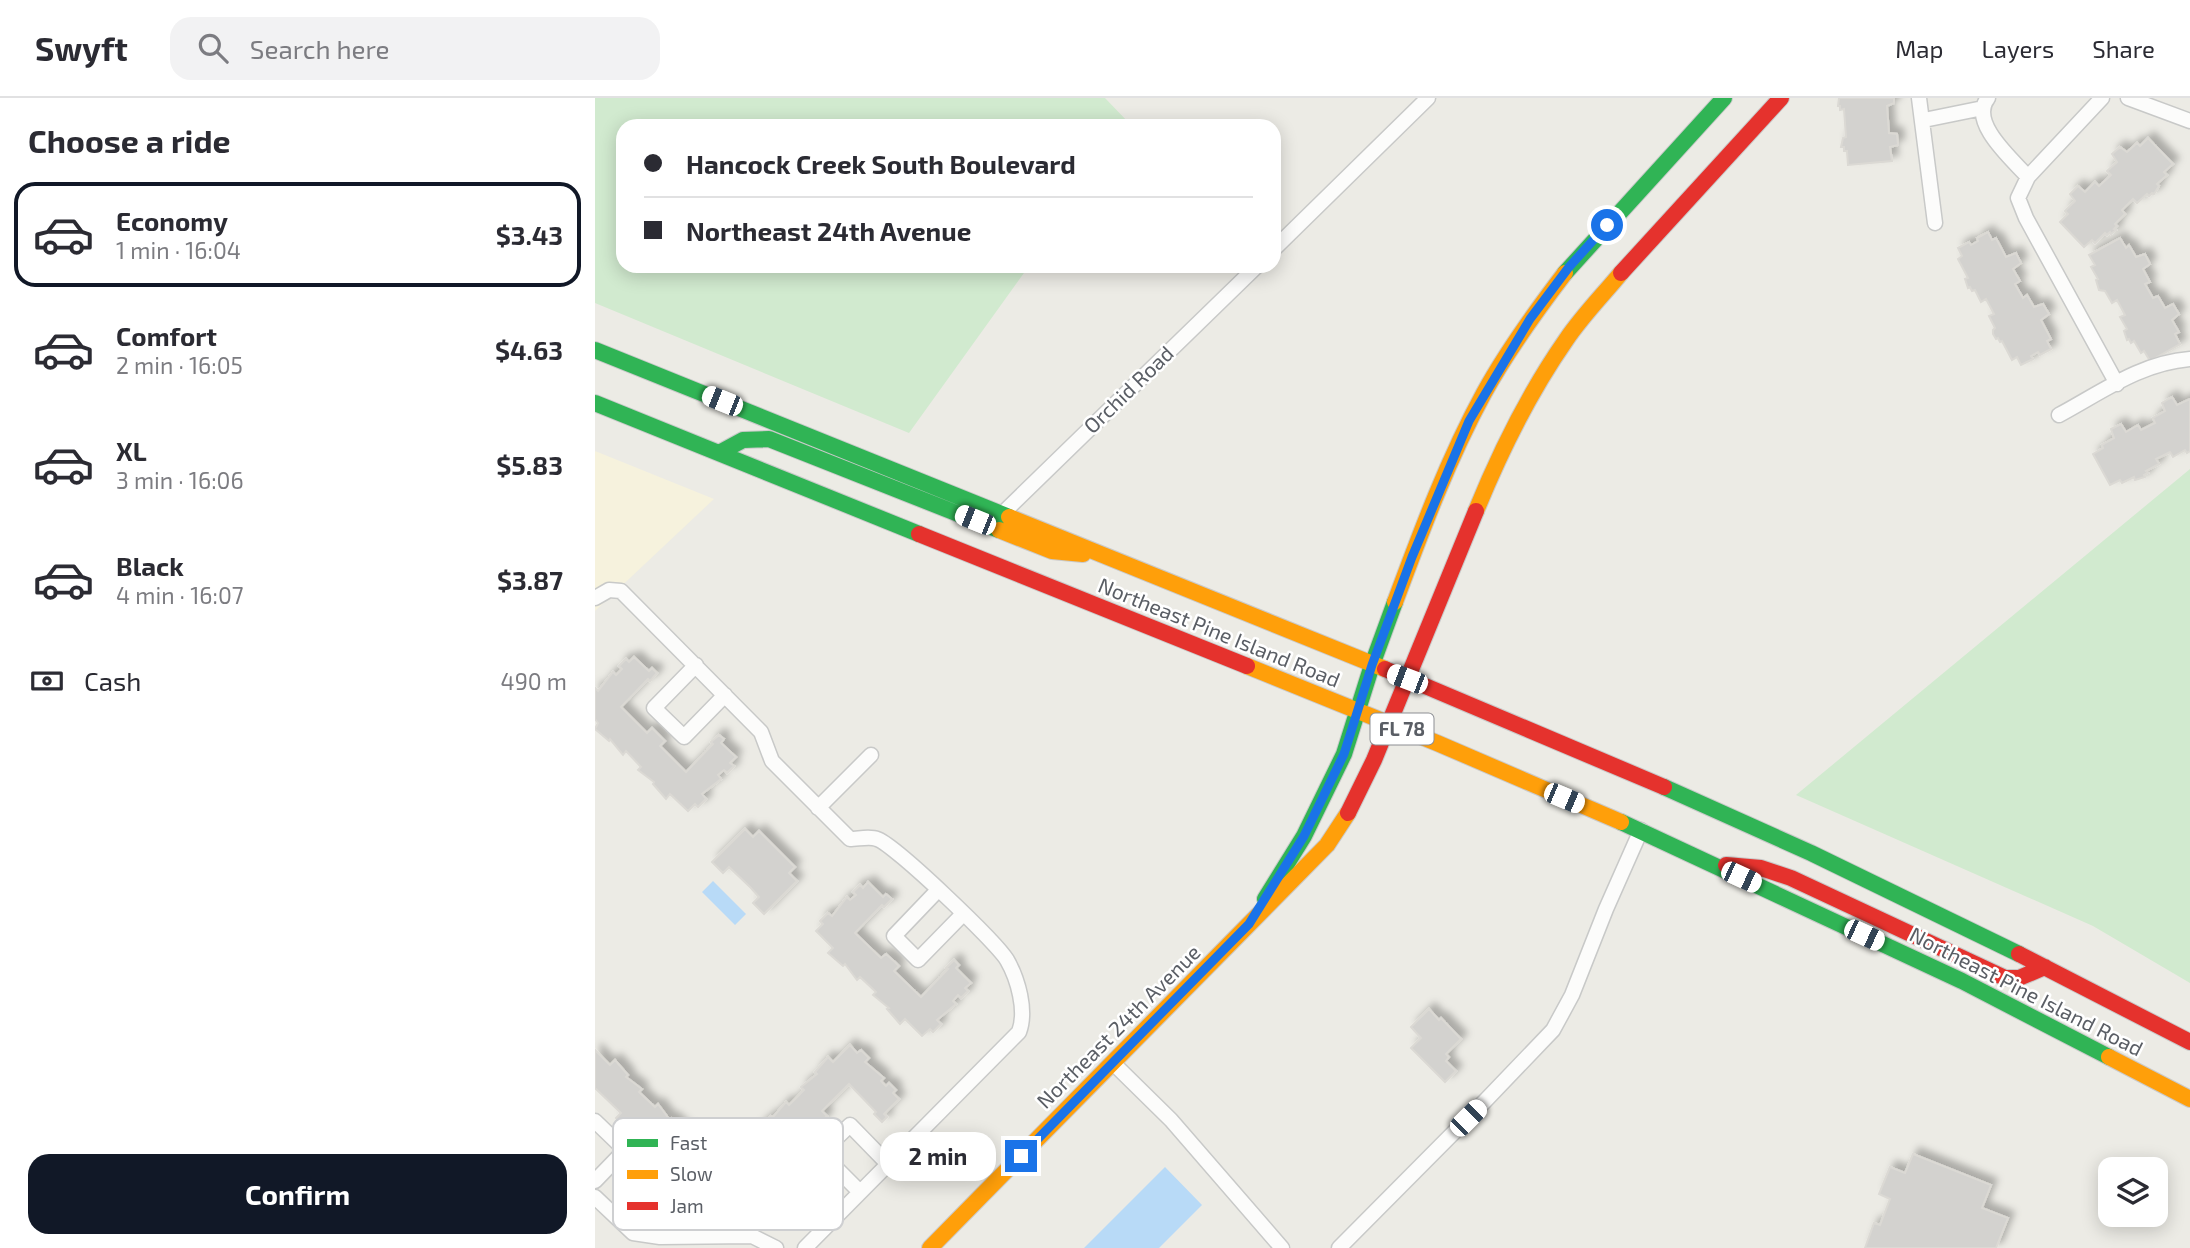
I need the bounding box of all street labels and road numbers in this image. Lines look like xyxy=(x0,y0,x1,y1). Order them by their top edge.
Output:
street label: Orchid Road xyxy=(1078,340,1178,438)
street label: Northeast Pine Island Road xyxy=(1095,572,1344,692)
road number: FL 78 xyxy=(1371,714,1433,744)
street label: Northeast Pine Island Road xyxy=(1906,921,2148,1060)
street label: Northeast 24th Avenue xyxy=(1031,939,1205,1113)

